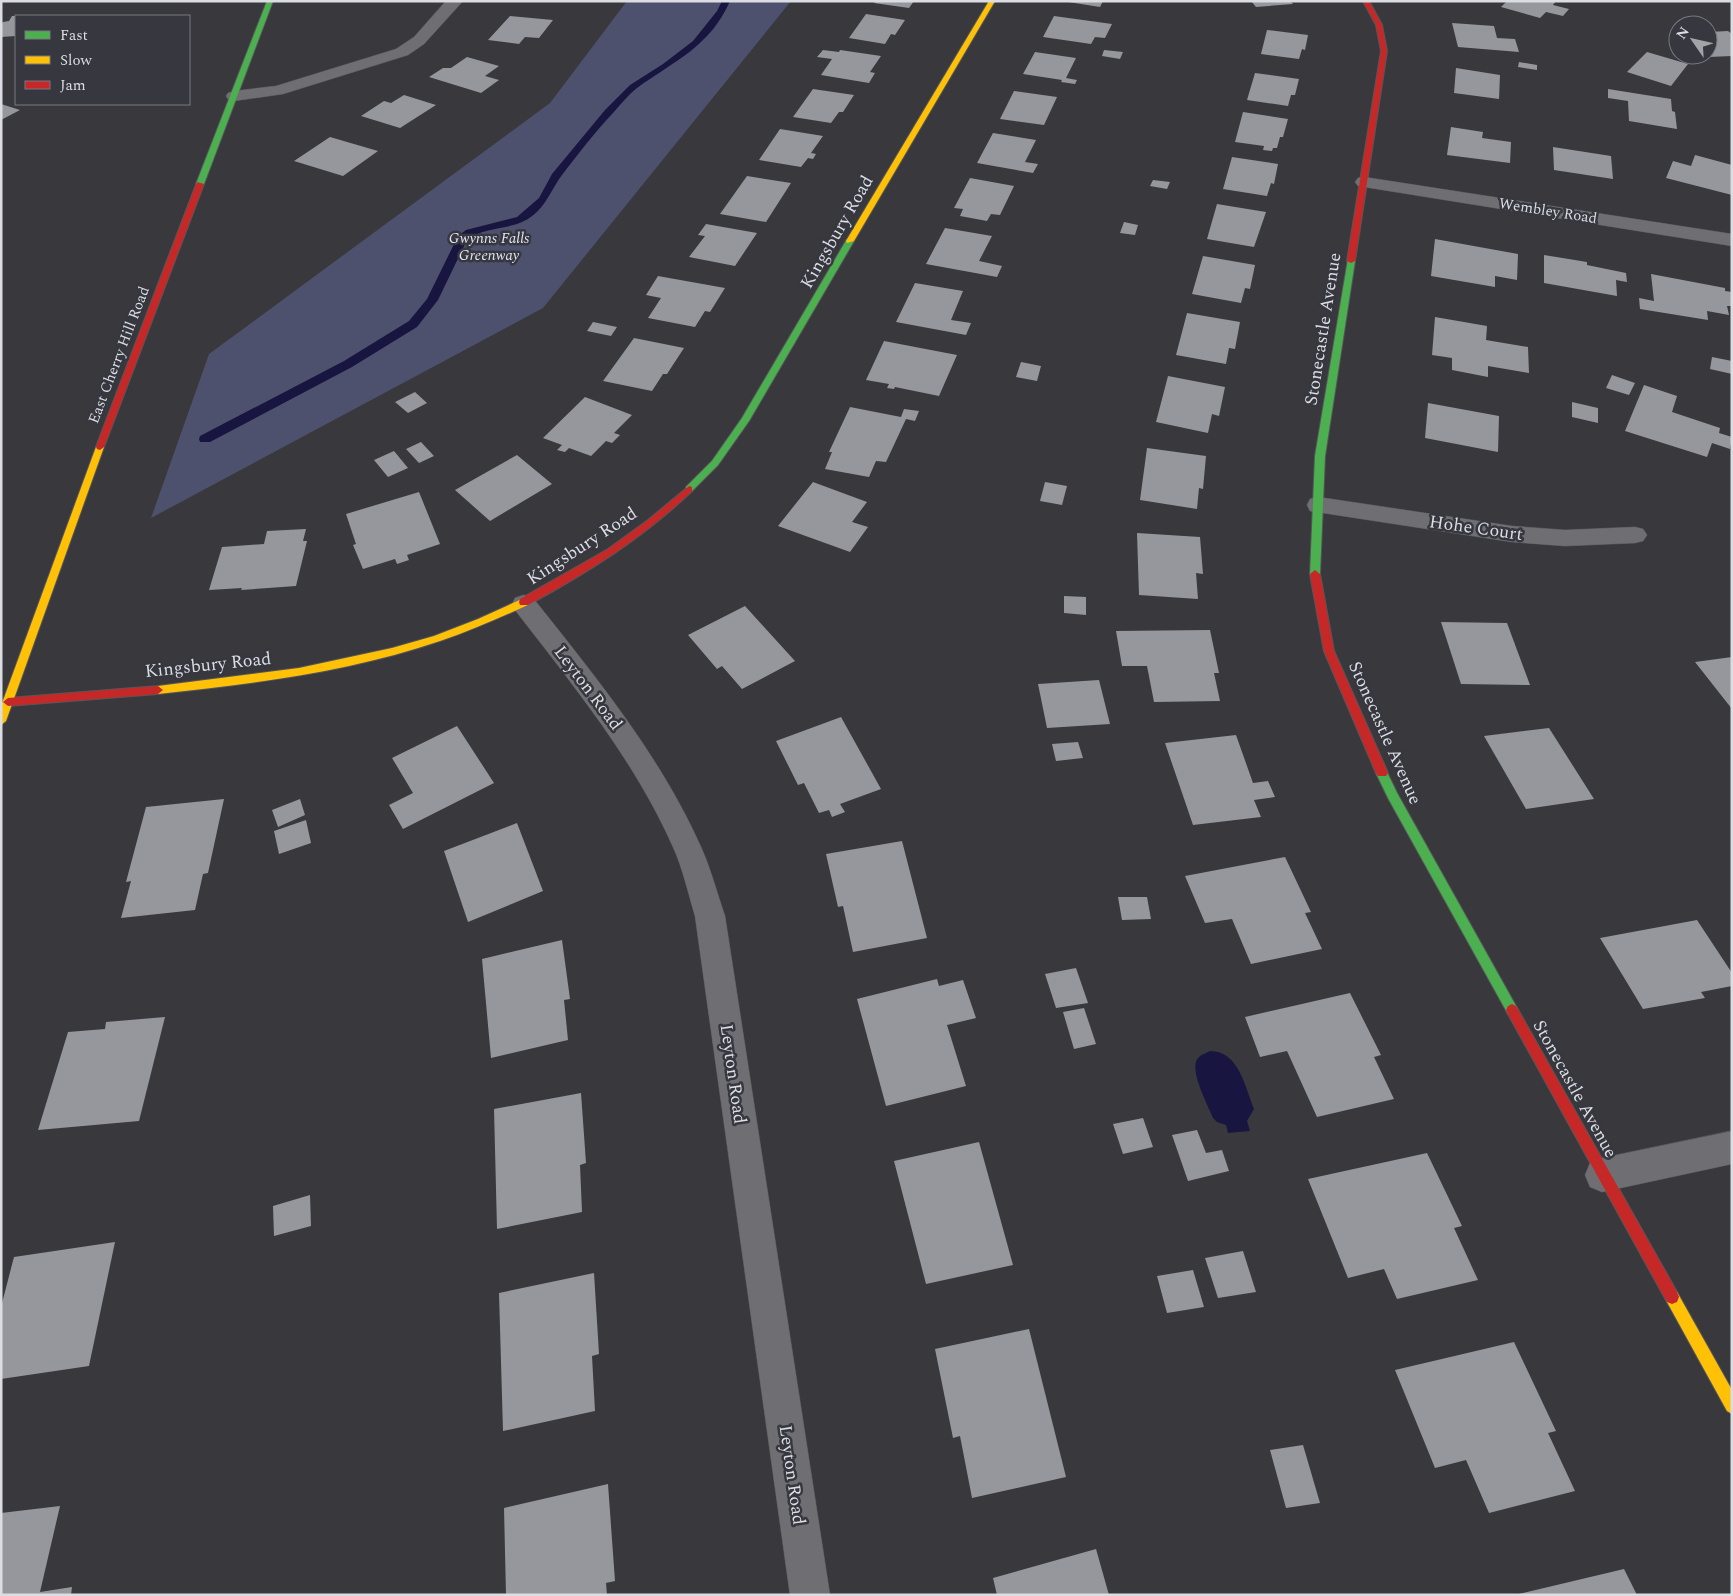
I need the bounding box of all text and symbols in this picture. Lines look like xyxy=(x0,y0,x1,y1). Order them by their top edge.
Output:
legend xyxy=(15,15,190,105)
north arrow xyxy=(1668,15,1718,65)
text: N xyxy=(1671,22,1695,44)
text: Fast xyxy=(60,24,88,47)
text: Slow xyxy=(60,49,92,72)
text: Jam xyxy=(60,74,86,97)
street label: Kingsbury Road xyxy=(794,170,880,294)
street label: Wembley Road xyxy=(1497,192,1599,230)
park label: Gwynns Falls Greenway xyxy=(449,227,530,267)
street label: Stonecastle Avenue xyxy=(1298,251,1348,407)
street label: East Cherry Hill Road xyxy=(82,283,156,427)
street label: Kingsbury Road xyxy=(521,500,643,592)
street label: Hohe Court xyxy=(1427,508,1525,548)
street label: Leyton Road xyxy=(547,640,629,736)
street label: Kingsbury Road xyxy=(143,645,273,685)
street label: Stonecastle Avenue xyxy=(1341,657,1429,809)
street label: Stonecastle Avenue xyxy=(1526,1015,1624,1163)
street label: Leyton Road xyxy=(713,1022,753,1126)
street label: Leyton Road xyxy=(772,1423,812,1527)

